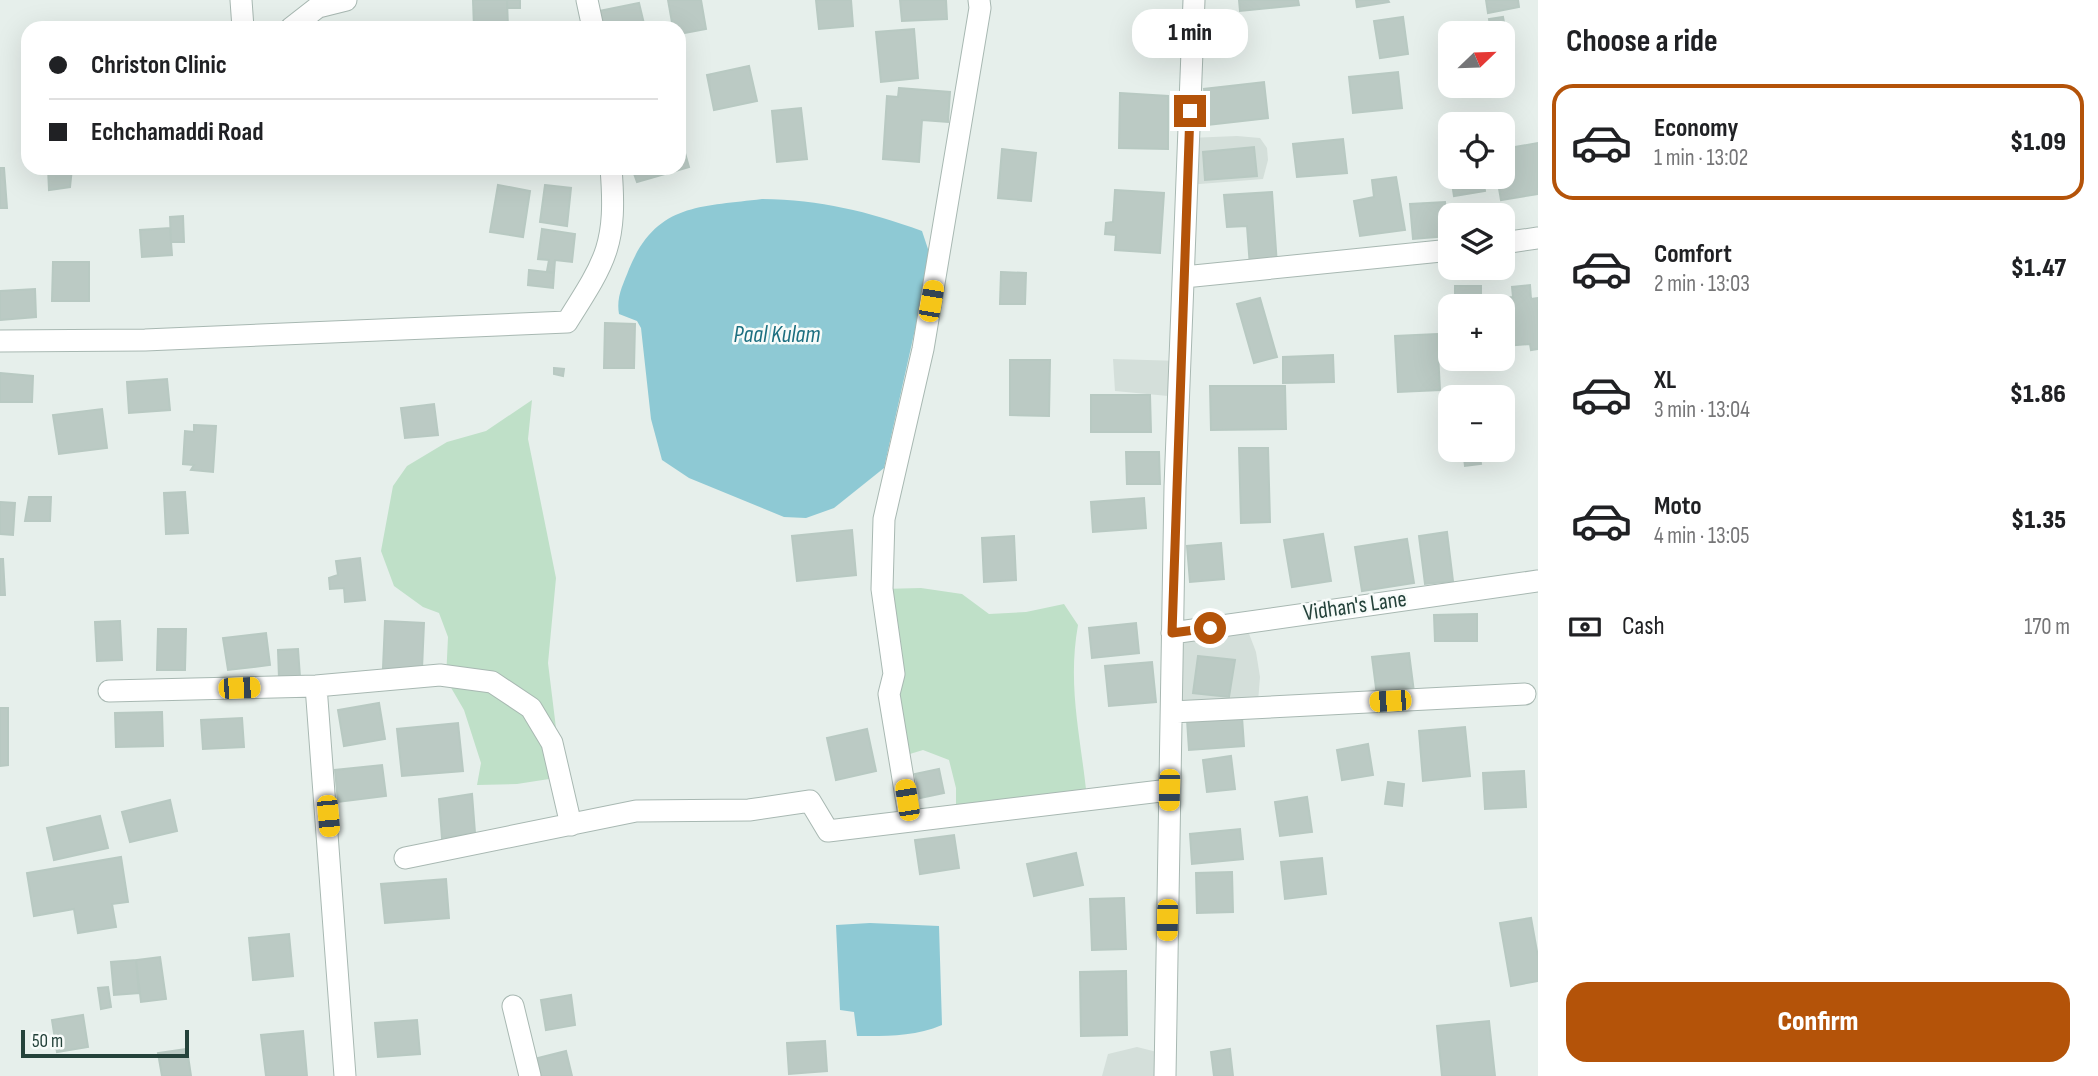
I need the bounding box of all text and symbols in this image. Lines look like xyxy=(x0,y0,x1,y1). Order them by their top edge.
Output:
callout: 1 min xyxy=(1132,10,1248,58)
text: 1 min xyxy=(1168,19,1212,47)
north arrow xyxy=(1438,21,1516,98)
map controls xyxy=(1438,21,1515,462)
text: Choose a ride xyxy=(1566,22,1718,61)
text: Christon Clinic xyxy=(91,50,227,81)
route end xyxy=(1174,95,1206,127)
icon: car xyxy=(1570,111,1633,174)
button: locate xyxy=(1438,112,1515,189)
text: Economy xyxy=(1654,113,1738,144)
text: Echchamaddi Road xyxy=(91,117,264,148)
text: $1.09 xyxy=(2010,127,2066,158)
text: 1 min · 13:02 xyxy=(1654,144,1748,172)
button: layers xyxy=(1438,203,1515,280)
icon: car xyxy=(1570,237,1633,300)
text: Comfort xyxy=(1654,239,1732,270)
text: $1.47 xyxy=(2011,253,2066,284)
text: 2 min · 13:03 xyxy=(1654,270,1750,298)
car xyxy=(918,278,945,324)
button: + xyxy=(1438,294,1515,371)
water label: Paal Kulam xyxy=(734,320,820,349)
icon: car xyxy=(1570,363,1633,426)
text: XL xyxy=(1654,365,1676,396)
text: $1.86 xyxy=(2010,379,2066,410)
button: − xyxy=(1438,385,1515,462)
text: 3 min · 13:04 xyxy=(1654,396,1750,424)
icon: car xyxy=(1570,489,1633,552)
text: Moto xyxy=(1654,491,1702,522)
text: $1.35 xyxy=(2011,505,2066,536)
text: 4 min · 13:05 xyxy=(1654,522,1750,550)
street label: Vidhan's Lane xyxy=(1302,585,1408,627)
icon: cash xyxy=(1566,608,1604,646)
text: Cash xyxy=(1622,611,1665,642)
route start xyxy=(1194,612,1226,644)
text: 170 m xyxy=(2024,613,2070,641)
car xyxy=(218,677,261,699)
car xyxy=(1369,689,1412,713)
car xyxy=(1159,769,1180,811)
car xyxy=(894,778,921,822)
car xyxy=(316,794,341,838)
car xyxy=(1157,899,1178,941)
button: Confirm xyxy=(1566,982,2070,1062)
scale bar xyxy=(21,1027,189,1059)
text: 50 m xyxy=(32,1030,63,1053)

